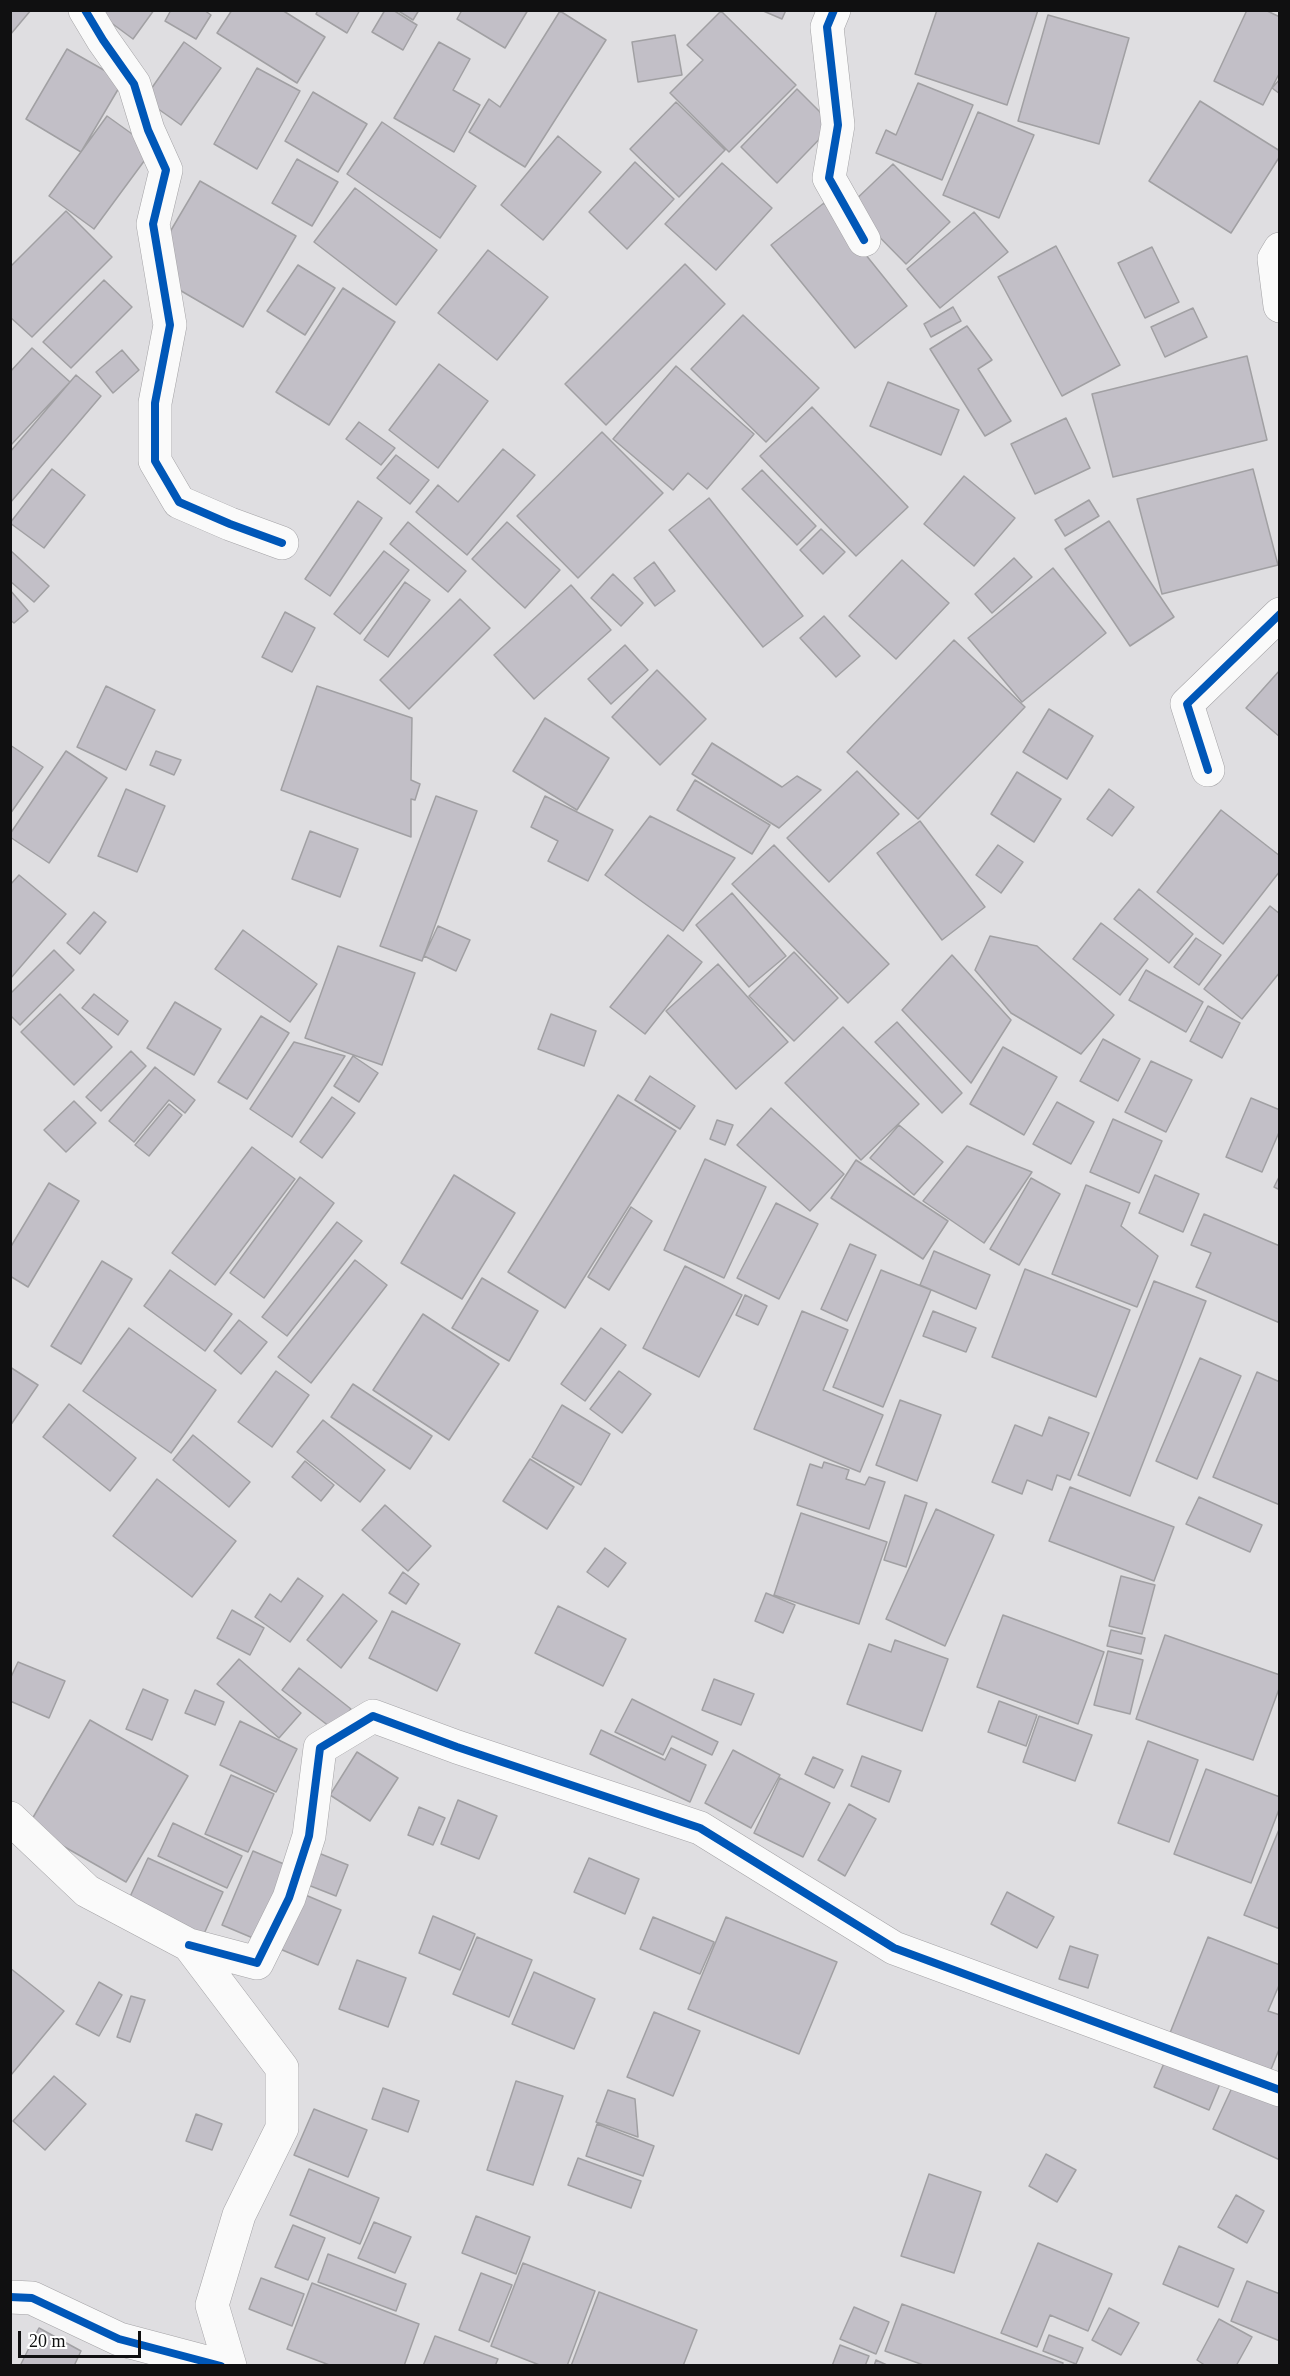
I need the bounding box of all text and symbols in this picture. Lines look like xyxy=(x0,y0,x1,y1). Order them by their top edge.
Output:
scale bar xyxy=(21,2319,144,2357)
text: 20 m xyxy=(29,2331,66,2351)

